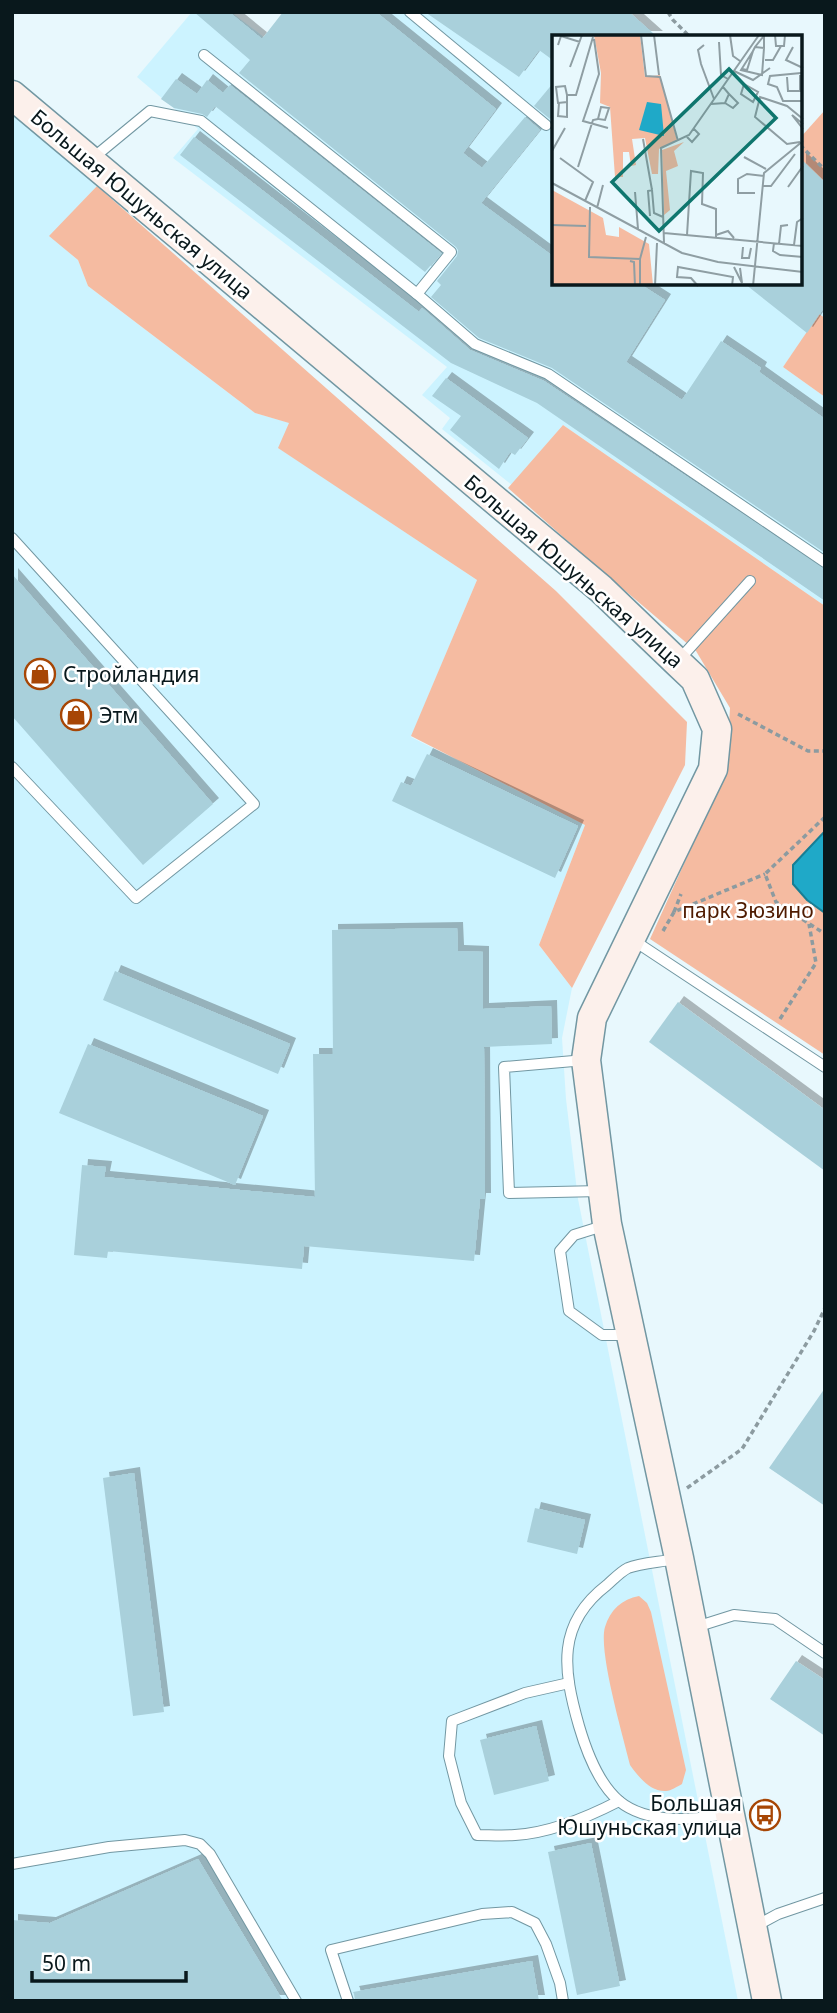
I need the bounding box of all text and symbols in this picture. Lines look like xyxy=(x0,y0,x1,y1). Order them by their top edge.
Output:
inset map xyxy=(552,35,802,285)
street label: Большая Юшуньская улица xyxy=(25,103,259,305)
street label: Большая Юшуньская улица xyxy=(458,468,690,674)
shop icon: Стройландия xyxy=(23,657,57,691)
place label: Стройландия xyxy=(63,660,199,688)
shop icon: Этм xyxy=(59,698,93,732)
place label: Этм xyxy=(99,701,138,729)
park label: парк Зюзино xyxy=(682,896,814,924)
place label: Большая Юшуньская улица xyxy=(557,1789,742,1841)
bus stop icon: Большая Юшуньская улица xyxy=(748,1798,782,1832)
scale bar xyxy=(32,1940,186,1984)
text: 50 m xyxy=(42,1949,91,1977)

